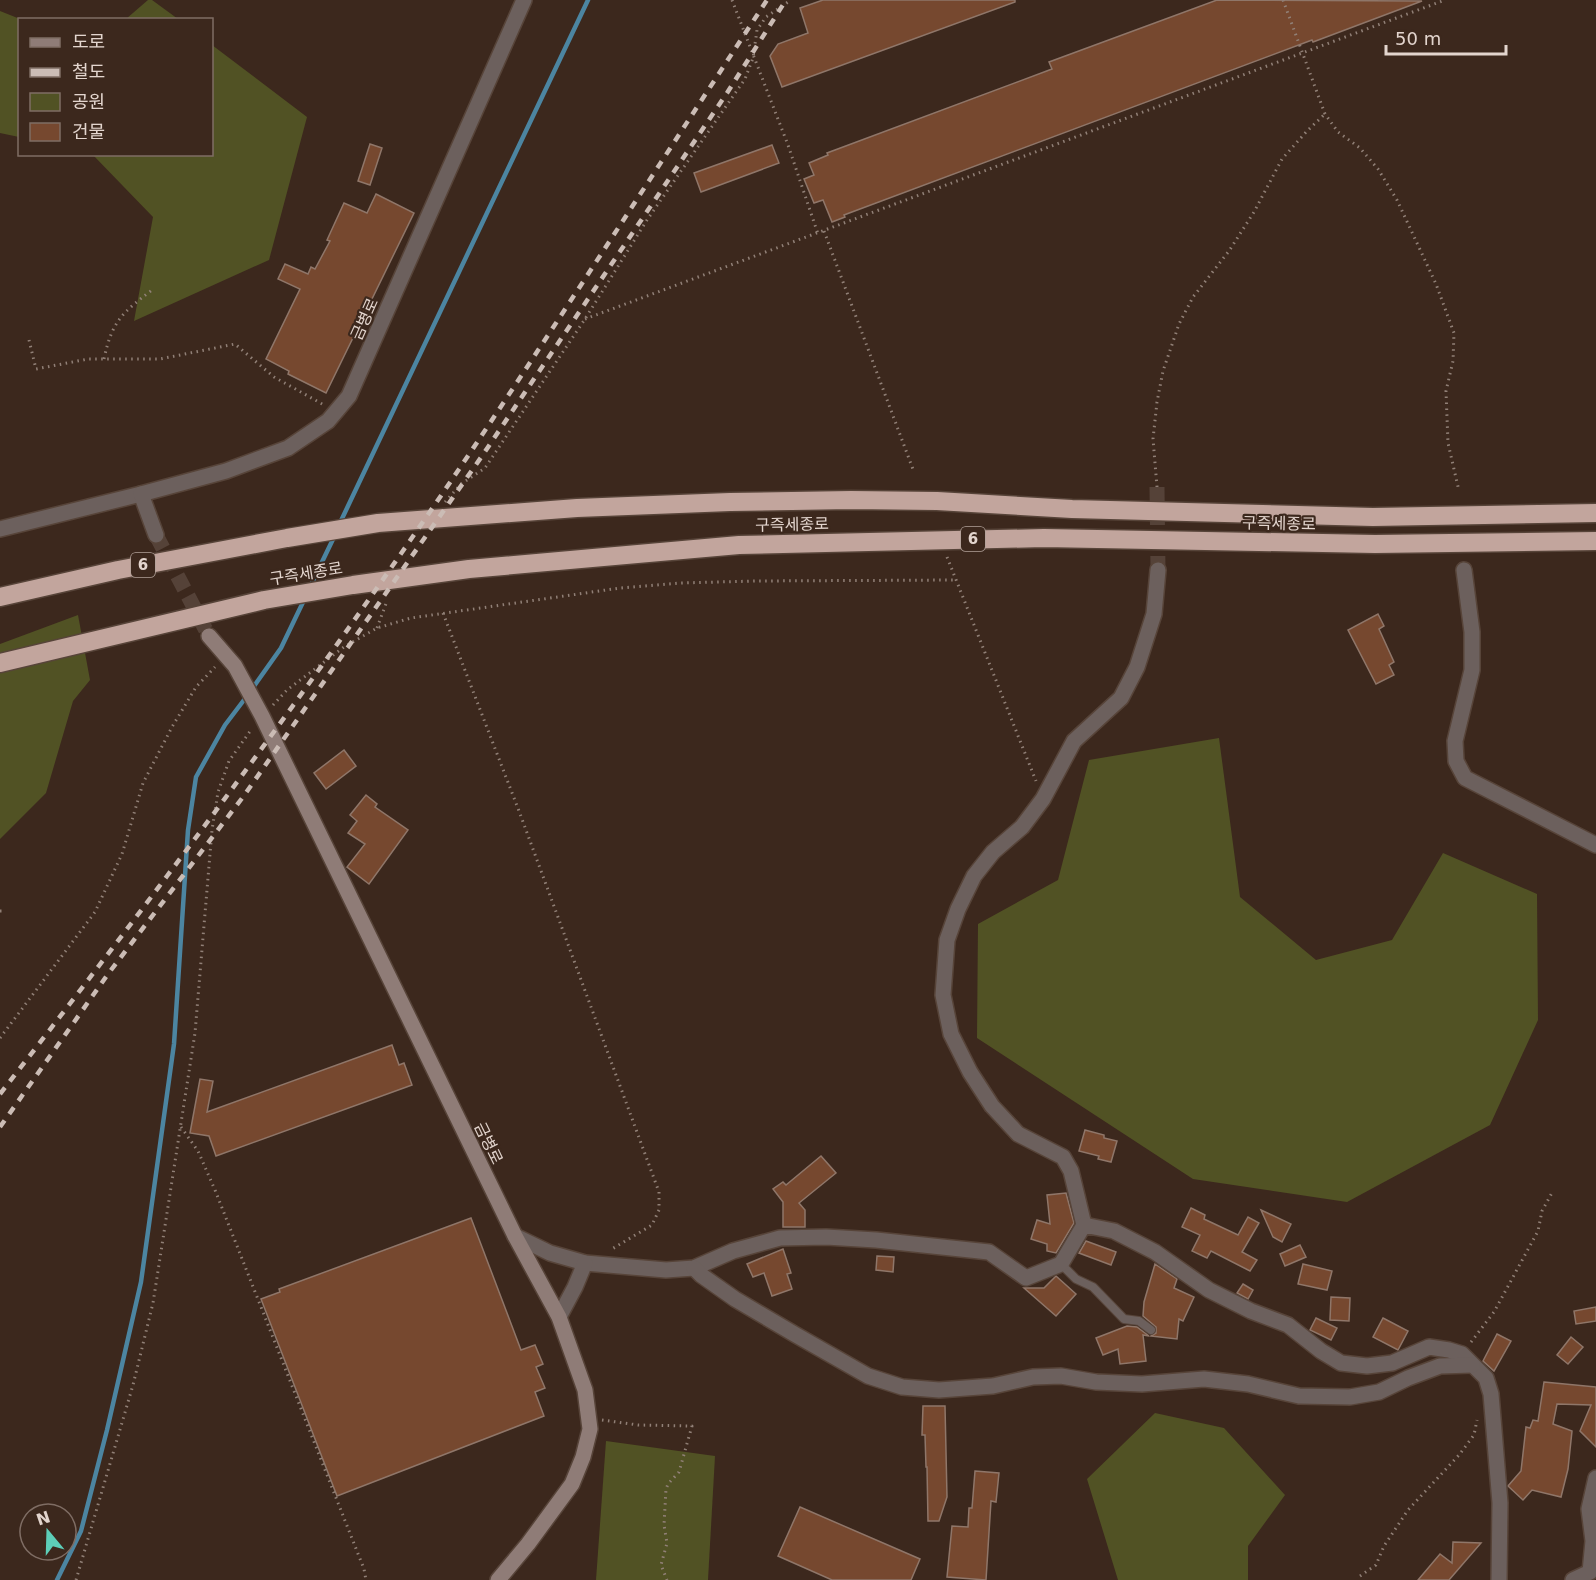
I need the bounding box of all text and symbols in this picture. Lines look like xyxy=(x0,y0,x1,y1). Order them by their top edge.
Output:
legend xyxy=(18,18,213,156)
scale bar xyxy=(1386,18,1506,56)
text: 50 m xyxy=(1395,28,1441,49)
text: 도로 xyxy=(72,31,105,52)
text: 철도 xyxy=(72,61,105,82)
text: 공원 xyxy=(72,91,105,112)
text: 건물 xyxy=(72,121,105,142)
street label: 금병로 xyxy=(347,295,382,343)
street label: 구즉세종로 xyxy=(1242,513,1316,534)
street label: 구즉세종로 xyxy=(755,514,829,535)
road number: 6 xyxy=(961,527,985,551)
road number: 6 xyxy=(131,553,155,577)
street label: 구즉세종로 xyxy=(268,558,344,589)
street label: 금병로 xyxy=(470,1119,507,1167)
north arrow xyxy=(18,1502,78,1562)
text: N xyxy=(34,1507,53,1529)

